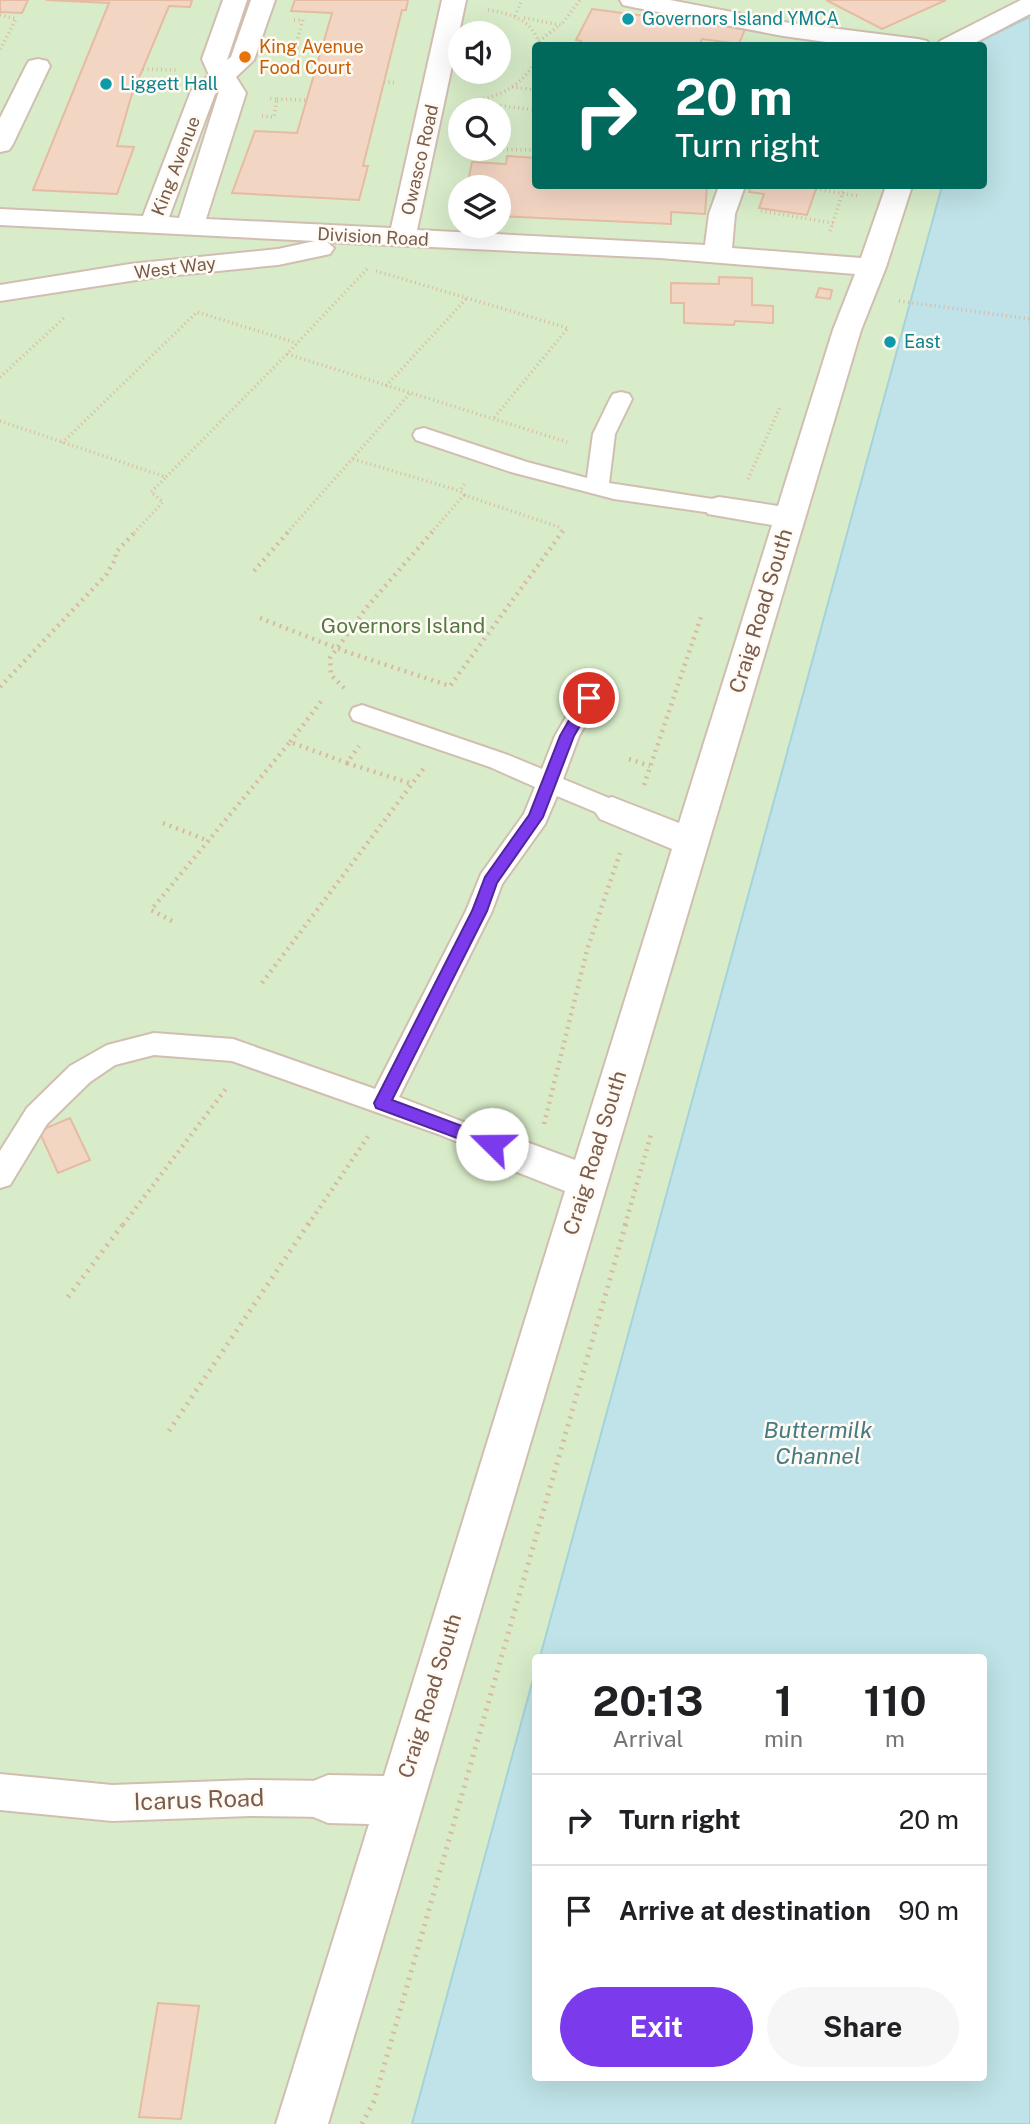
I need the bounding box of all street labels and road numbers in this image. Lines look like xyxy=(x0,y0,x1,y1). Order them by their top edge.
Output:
street label: Owasco Road xyxy=(397,103,442,217)
street label: King Avenue xyxy=(147,113,204,218)
street label: Division Road xyxy=(317,223,429,250)
street label: West Way xyxy=(133,252,217,283)
street label: Craig Road South xyxy=(724,526,797,696)
street label: Craig Road South xyxy=(558,1068,631,1238)
street label: Craig Road South xyxy=(393,1611,466,1781)
street label: Icarus Road xyxy=(133,1783,265,1815)

